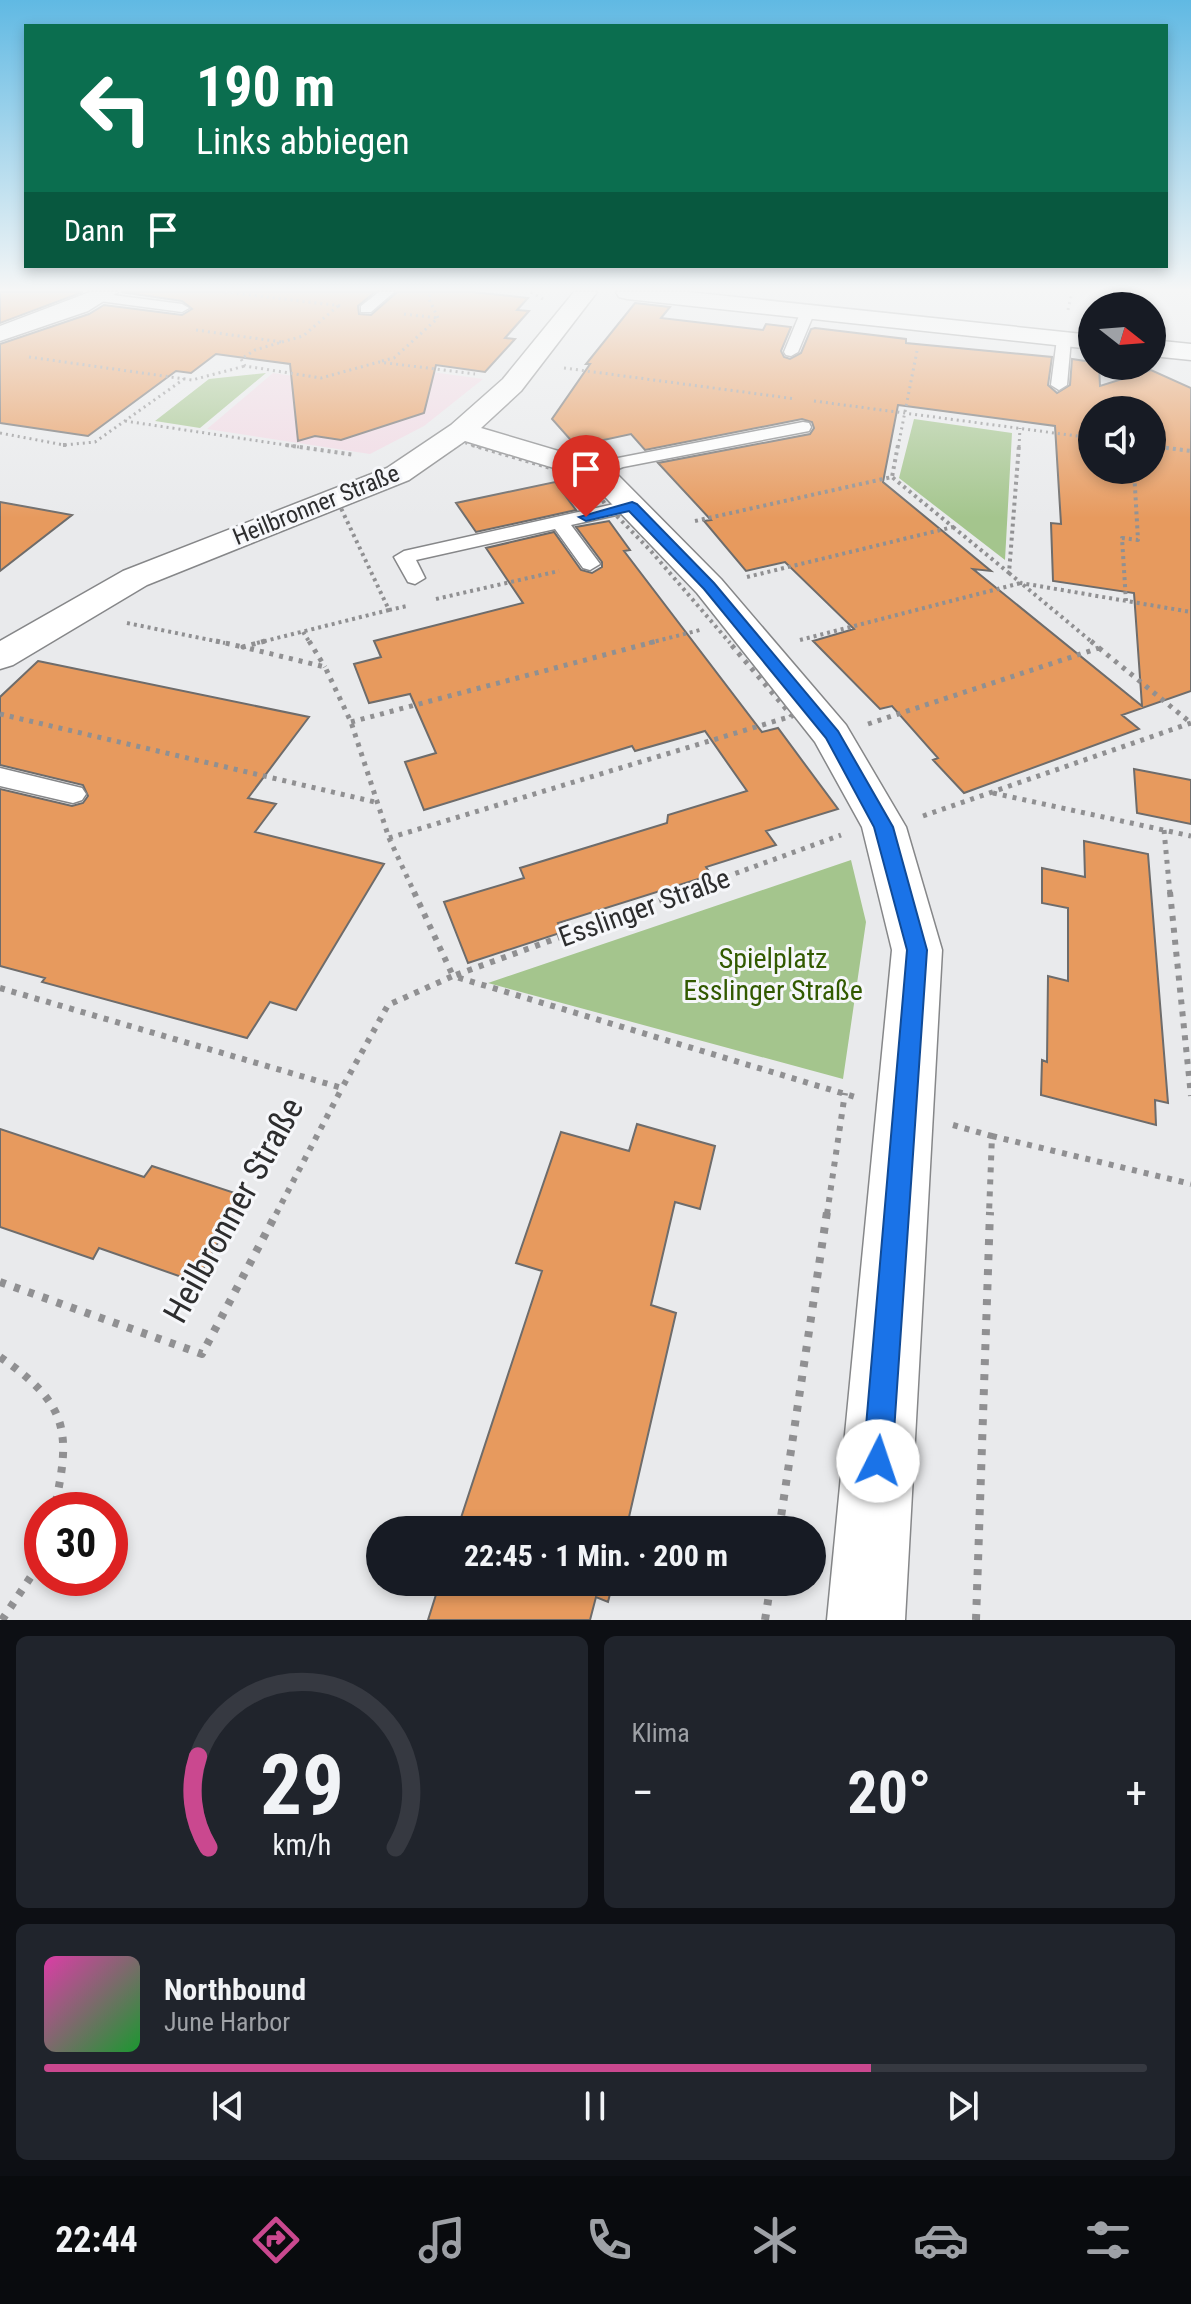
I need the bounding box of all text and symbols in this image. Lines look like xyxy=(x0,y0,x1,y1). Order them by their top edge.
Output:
text: 190 m xyxy=(196,54,335,120)
icon: left xyxy=(64,56,168,160)
text: Links abbiegen xyxy=(196,121,410,163)
icon: arrive xyxy=(141,208,185,252)
text: Dann xyxy=(64,213,125,248)
north arrow xyxy=(1078,292,1166,380)
map controls xyxy=(1078,292,1166,484)
button: sound xyxy=(1078,396,1166,484)
pin xyxy=(552,435,620,517)
icon: arrive xyxy=(564,447,608,491)
street label: Heilbronner Straße xyxy=(229,459,403,551)
street label: Esslinger Straße xyxy=(554,861,734,954)
park label: Spielplatz Esslinger Straße xyxy=(683,942,863,1007)
street label: Heilbronner Straße xyxy=(155,1091,311,1329)
position arrow xyxy=(836,1419,920,1503)
speed limit sign: 30 xyxy=(24,1492,128,1596)
text: 22:45 · 1 Min. · 200 m xyxy=(464,1538,728,1573)
text: Klima xyxy=(632,1718,690,1748)
text: 29 xyxy=(260,1737,344,1834)
text: 20° xyxy=(847,1757,931,1828)
text: − xyxy=(632,1767,654,1819)
text: + xyxy=(1125,1767,1147,1819)
text: km/h xyxy=(272,1828,331,1862)
text: Northbound xyxy=(164,1972,306,2007)
text: June Harbor xyxy=(164,2007,290,2037)
icon: previous xyxy=(206,2084,250,2128)
icon: pause xyxy=(573,2084,617,2128)
icon: next xyxy=(941,2084,985,2128)
icon: directions xyxy=(248,2212,304,2268)
icon: music xyxy=(414,2212,470,2268)
icon: phone xyxy=(581,2212,637,2268)
icon: climate xyxy=(747,2212,803,2268)
icon: car xyxy=(913,2212,969,2268)
icon: filters xyxy=(1080,2212,1136,2268)
text: 22:44 xyxy=(55,2219,138,2261)

